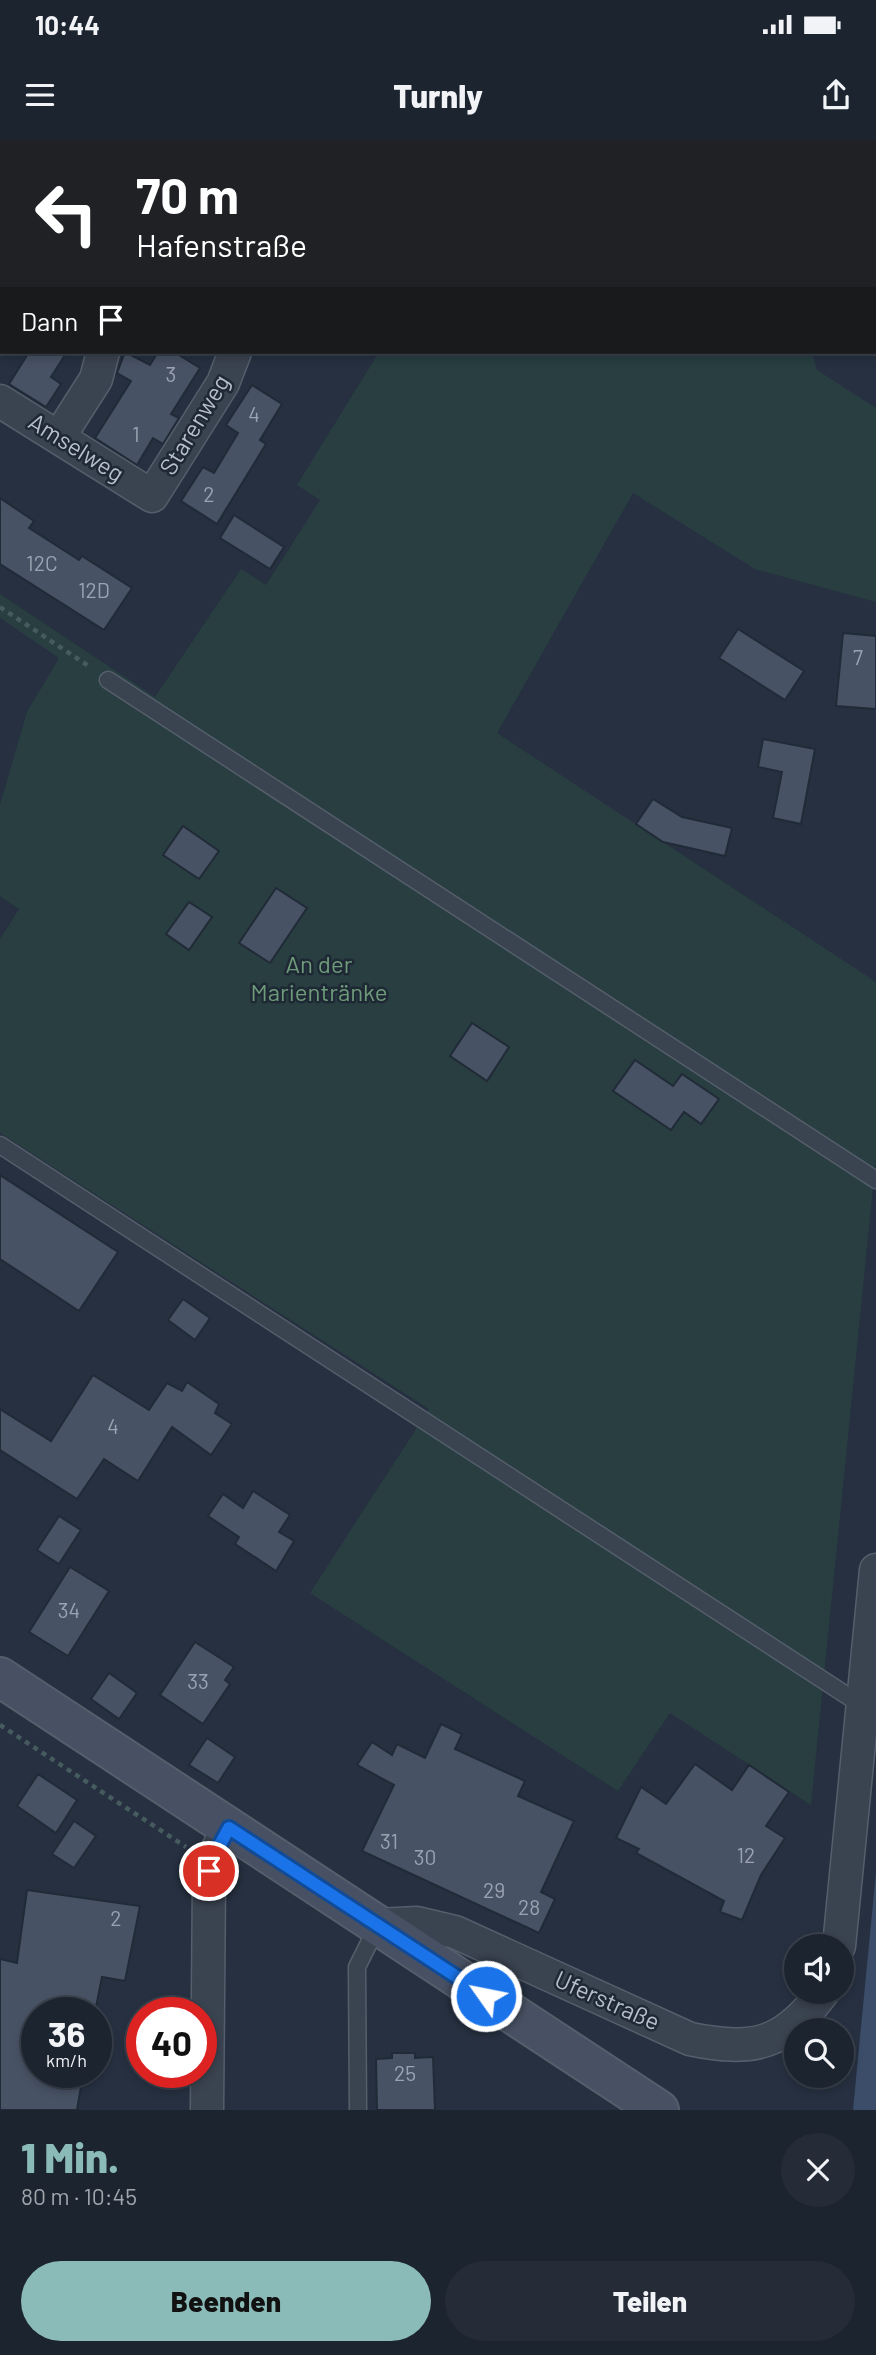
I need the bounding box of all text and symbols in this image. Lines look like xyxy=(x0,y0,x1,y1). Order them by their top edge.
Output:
text: 10:44 xyxy=(35,9,100,40)
icon: menu xyxy=(21,76,59,114)
text: Turnly xyxy=(393,76,483,114)
icon: share xyxy=(817,76,855,114)
text: 70 m xyxy=(136,165,239,224)
icon: left xyxy=(21,168,112,259)
text: Hafenstraße xyxy=(136,225,307,263)
icon: arrive xyxy=(92,301,130,339)
text: Dann xyxy=(21,305,78,336)
house number: 3 xyxy=(166,361,176,386)
street label: Starenweg xyxy=(153,369,235,480)
house number: 4 xyxy=(248,401,260,426)
street label: Amselweg xyxy=(24,406,130,487)
house number: 1 xyxy=(132,421,140,446)
house number: 2 xyxy=(203,481,215,506)
house number: 12C xyxy=(26,550,58,575)
house number: 12D xyxy=(78,577,110,602)
house number: 7 xyxy=(853,644,863,669)
park label: An der Marientränke xyxy=(251,949,387,1006)
house number: 4 xyxy=(107,1413,119,1438)
house number: 34 xyxy=(58,1597,80,1622)
house number: 33 xyxy=(187,1668,209,1693)
house number: 31 xyxy=(380,1828,398,1853)
pin xyxy=(179,1841,239,1901)
house number: 12 xyxy=(737,1842,755,1867)
house number: 30 xyxy=(414,1844,436,1869)
icon: arrive xyxy=(190,1852,228,1890)
house number: 29 xyxy=(483,1877,505,1902)
house number: 28 xyxy=(518,1894,540,1919)
house number: 2 xyxy=(110,1905,122,1930)
map controls xyxy=(784,1934,854,2088)
button: sound xyxy=(784,1934,854,2004)
position arrow xyxy=(449,1959,523,2033)
street label: Uferstraße xyxy=(551,1964,665,2036)
speed limit sign: 40 xyxy=(126,1997,217,2088)
text: 36 xyxy=(48,2012,85,2054)
button: search xyxy=(784,2018,854,2088)
text: km/h xyxy=(46,2049,87,2071)
house number: 25 xyxy=(394,2060,416,2085)
text: 1 Min. xyxy=(21,2131,119,2181)
button: close xyxy=(781,2133,855,2207)
text: 80 m · 10:45 xyxy=(21,2182,137,2210)
button: Beenden xyxy=(21,2261,431,2341)
button: Teilen xyxy=(445,2261,855,2341)

